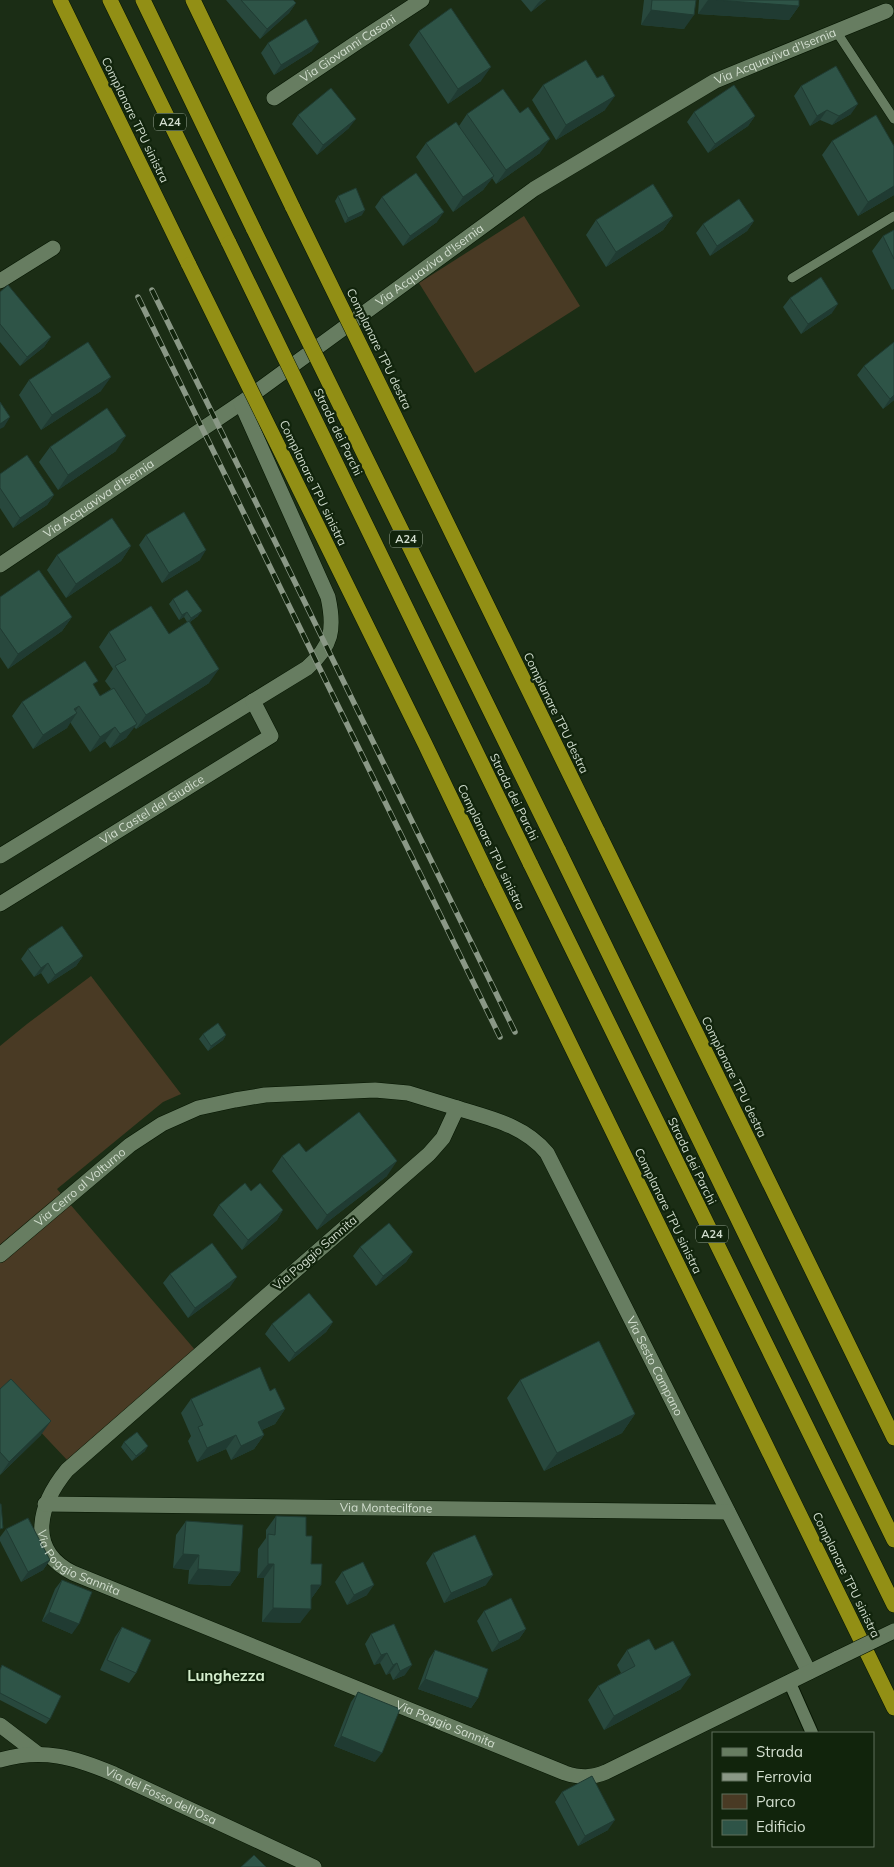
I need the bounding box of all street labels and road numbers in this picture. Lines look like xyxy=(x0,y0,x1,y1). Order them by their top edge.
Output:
street label: Via Giovanni Casoni xyxy=(297,11,398,85)
street label: Via Acquaviva d'Isernia xyxy=(712,24,838,88)
street label: Complanare TPU sinistra xyxy=(98,55,172,185)
road number: A24 xyxy=(154,114,186,130)
street label: Via Acquaviva d'Isernia xyxy=(372,220,486,309)
street label: Complanare TPU destra xyxy=(344,286,415,412)
street label: Strada dei Parchi xyxy=(311,386,366,478)
street label: Complanare TPU sinistra xyxy=(276,418,350,548)
street label: Via Acquaviva d'Isernia xyxy=(40,456,157,541)
road number: A24 xyxy=(390,530,422,548)
street label: Complanare TPU destra xyxy=(521,650,592,776)
street label: Strada dei Parchi xyxy=(487,751,542,843)
street label: Via Castel del Giudice xyxy=(97,771,207,847)
street label: Complanare TPU sinistra xyxy=(454,782,528,912)
street label: Complanare TPU destra xyxy=(699,1014,770,1140)
street label: Strada dei Parchi xyxy=(665,1115,720,1207)
street label: Via Cerro al Volturno xyxy=(31,1144,129,1230)
street label: Complanare TPU sinistra xyxy=(631,1146,705,1276)
street label: Via Poggio Sannita xyxy=(270,1212,360,1293)
road number: A24 xyxy=(696,1226,728,1242)
street label: Via Sesto Campano xyxy=(624,1314,687,1418)
street label: Via Montecilfone xyxy=(340,1499,432,1516)
street label: Complanare TPU sinistra xyxy=(809,1510,883,1640)
street label: Via Poggio Sannita xyxy=(35,1529,123,1598)
street label: Via Poggio Sannita xyxy=(394,1697,498,1751)
street label: Via del Fosso dell'Osa xyxy=(103,1763,219,1828)

